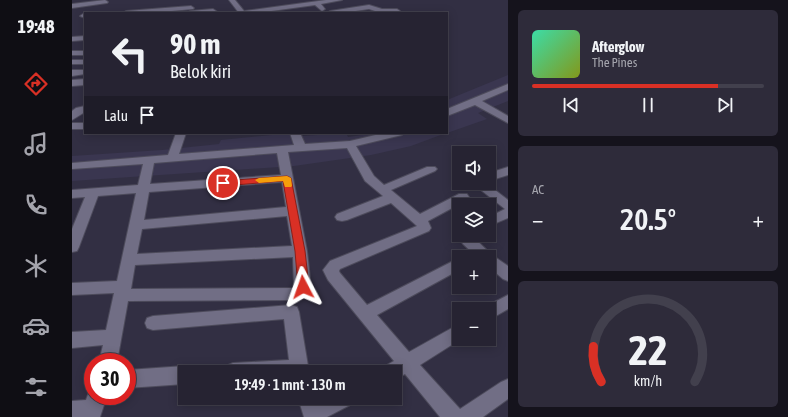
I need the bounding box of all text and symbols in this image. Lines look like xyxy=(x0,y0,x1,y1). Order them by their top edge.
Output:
text: 19:48 xyxy=(17,16,55,37)
icon: left xyxy=(104,28,156,80)
text: 90 m xyxy=(170,28,220,60)
text: Afterglow xyxy=(592,38,645,55)
text: The Pines xyxy=(592,55,637,70)
text: Belok kiri xyxy=(170,61,231,82)
icon: directions xyxy=(22,70,50,98)
icon: previous xyxy=(560,94,582,116)
icon: pause xyxy=(637,94,659,116)
icon: next xyxy=(714,94,736,116)
icon: arrive xyxy=(136,104,158,126)
text: Lalu xyxy=(104,107,128,124)
icon: music xyxy=(22,130,50,158)
map controls xyxy=(452,146,496,346)
button: sound xyxy=(452,146,496,190)
pin xyxy=(206,166,240,200)
icon: arrive xyxy=(212,172,234,194)
text: AC xyxy=(532,182,544,197)
icon: phone xyxy=(22,191,50,219)
button: layers xyxy=(452,198,496,242)
text: 20.5° xyxy=(620,202,676,236)
text: − xyxy=(532,206,543,232)
text: + xyxy=(753,206,764,232)
button: + xyxy=(452,250,496,294)
icon: climate xyxy=(22,252,50,280)
position arrow xyxy=(282,266,324,308)
button: − xyxy=(452,302,496,346)
icon: car xyxy=(22,312,50,340)
text: 22 xyxy=(628,326,668,374)
speed limit sign: 30 xyxy=(84,353,136,405)
icon: filters xyxy=(22,373,50,401)
text: km/h xyxy=(634,373,662,389)
text: 19:49 · 1 mnt · 130 m xyxy=(234,376,346,393)

